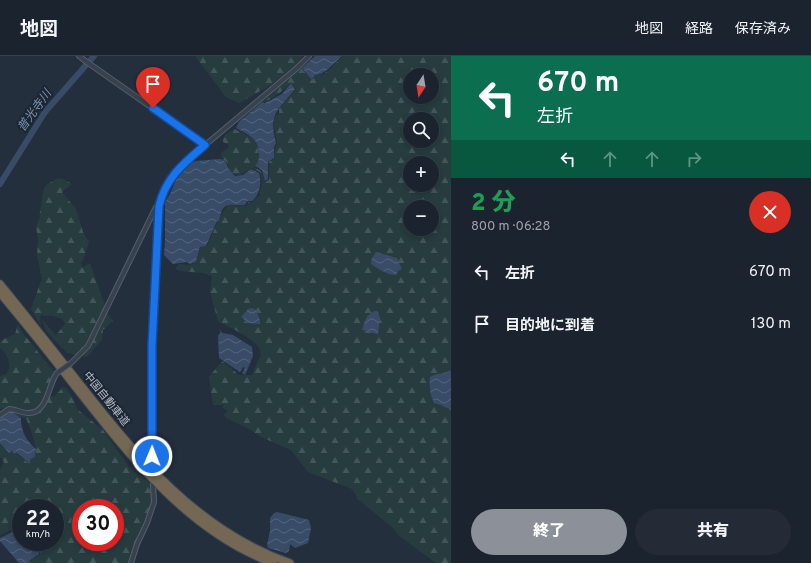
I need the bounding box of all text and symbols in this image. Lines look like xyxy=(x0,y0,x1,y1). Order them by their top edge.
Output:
text: 地図 xyxy=(20,18,58,42)
text: 地図 xyxy=(635,21,663,38)
text: 経路 xyxy=(685,21,713,38)
text: 保存済み xyxy=(735,21,791,38)
text: 670 m xyxy=(537,66,619,102)
pin xyxy=(136,67,170,108)
north arrow xyxy=(403,68,439,104)
map controls xyxy=(403,68,439,236)
icon: left xyxy=(471,72,523,124)
icon: arrive xyxy=(142,73,164,95)
water label: 普光寺川 xyxy=(14,85,57,135)
text: 左折 xyxy=(537,106,573,129)
button: search xyxy=(403,112,439,148)
icon: left xyxy=(557,148,579,170)
icon: ahead xyxy=(599,148,621,170)
icon: ahead xyxy=(641,148,663,170)
icon: right xyxy=(683,148,705,170)
button: + xyxy=(403,156,439,192)
text: 2 分 xyxy=(471,189,516,219)
button: close xyxy=(749,191,791,233)
button: − xyxy=(403,200,439,236)
text: 800 m · 06:28 xyxy=(471,219,551,235)
icon: left xyxy=(471,261,493,283)
text: 670 m xyxy=(749,263,791,282)
text: 左折 xyxy=(505,265,535,284)
icon: arrive xyxy=(471,313,493,335)
text: 130 m xyxy=(751,315,791,334)
text: 目的地に到着 xyxy=(505,317,595,336)
street label: 中国自動車道 xyxy=(80,369,132,429)
position arrow xyxy=(131,435,173,477)
speed limit sign: 30 xyxy=(72,499,124,551)
text: 22 xyxy=(26,507,50,533)
button: 終了 xyxy=(471,509,627,555)
button: 共有 xyxy=(635,509,791,555)
text: km/h xyxy=(26,528,50,541)

